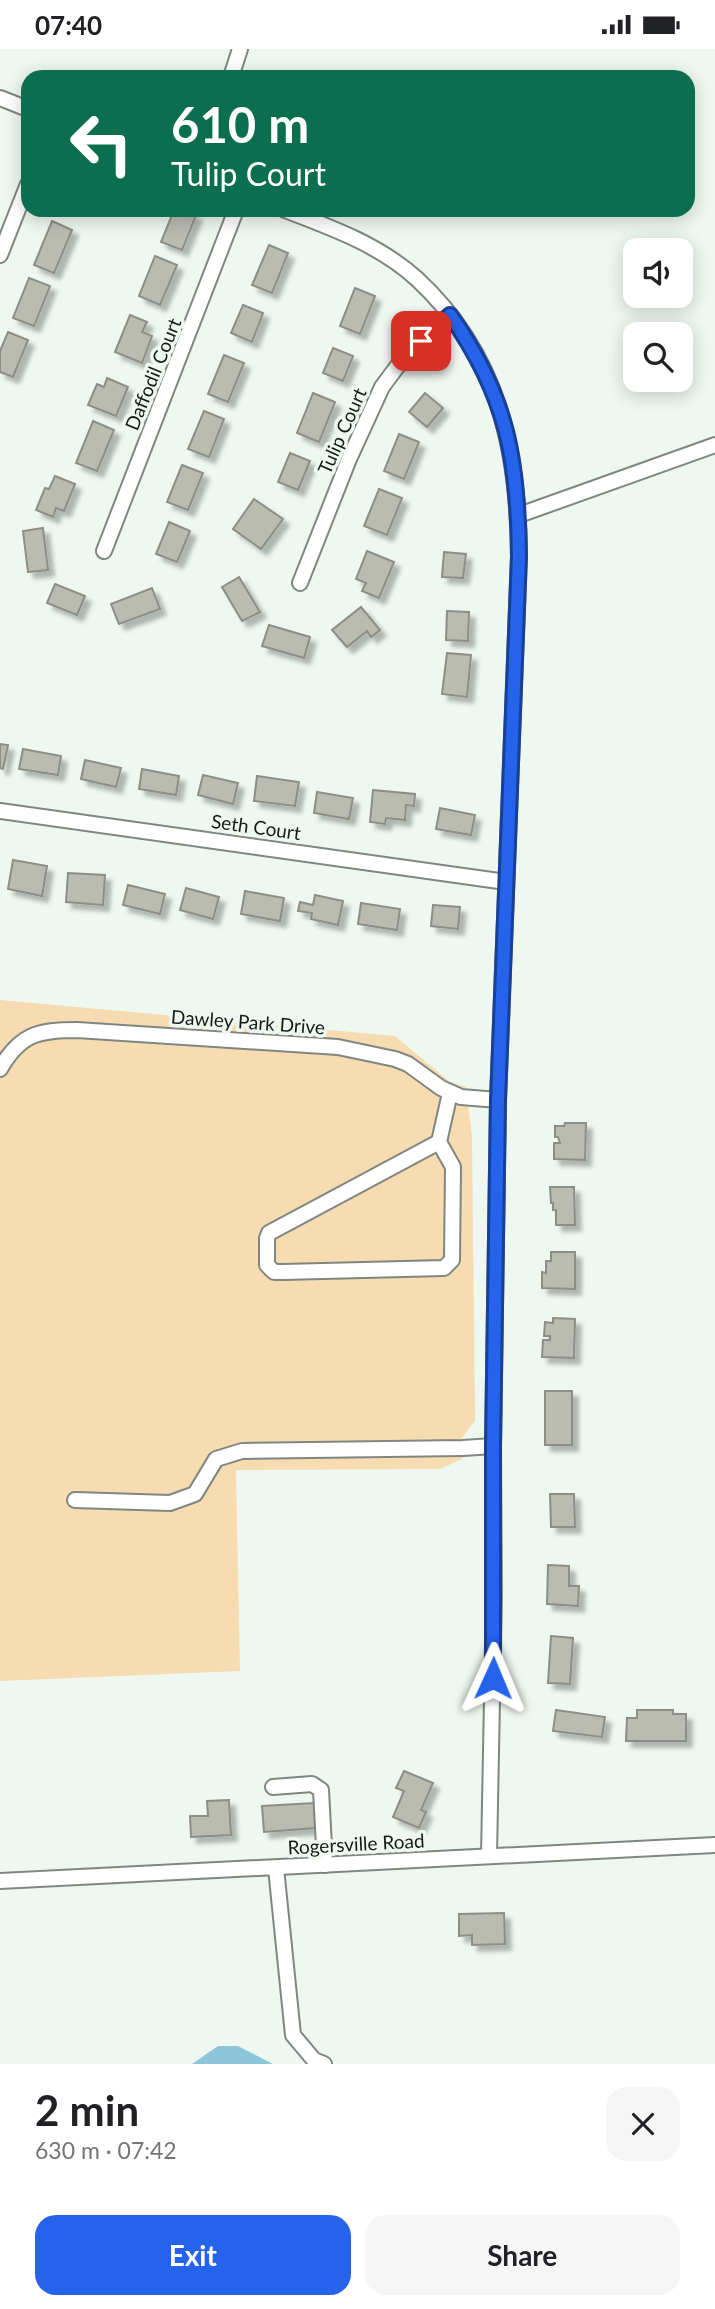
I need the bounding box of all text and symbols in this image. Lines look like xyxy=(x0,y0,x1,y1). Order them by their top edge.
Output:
text: 07:40 xyxy=(35,9,102,41)
text: 610 m xyxy=(171,95,309,153)
icon: left xyxy=(56,98,147,189)
text: Tulip Court xyxy=(171,154,326,193)
map controls xyxy=(623,238,693,392)
button: sound xyxy=(623,238,693,308)
pin xyxy=(391,311,451,371)
street label: Daffodil Court xyxy=(120,314,186,433)
icon: arrive xyxy=(402,322,440,360)
button: search xyxy=(623,322,693,392)
street label: Tulip Court xyxy=(312,384,371,477)
street label: Seth Court xyxy=(210,809,302,844)
street label: Dawley Park Drive xyxy=(170,1005,326,1038)
position arrow xyxy=(456,1641,530,1715)
street label: Rogersville Road xyxy=(287,1828,425,1859)
text: 2 min xyxy=(35,2085,139,2135)
button: close xyxy=(606,2087,680,2161)
text: 630 m · 07:42 xyxy=(35,2136,177,2164)
button: Exit xyxy=(35,2215,351,2295)
button: Share xyxy=(365,2215,680,2295)

